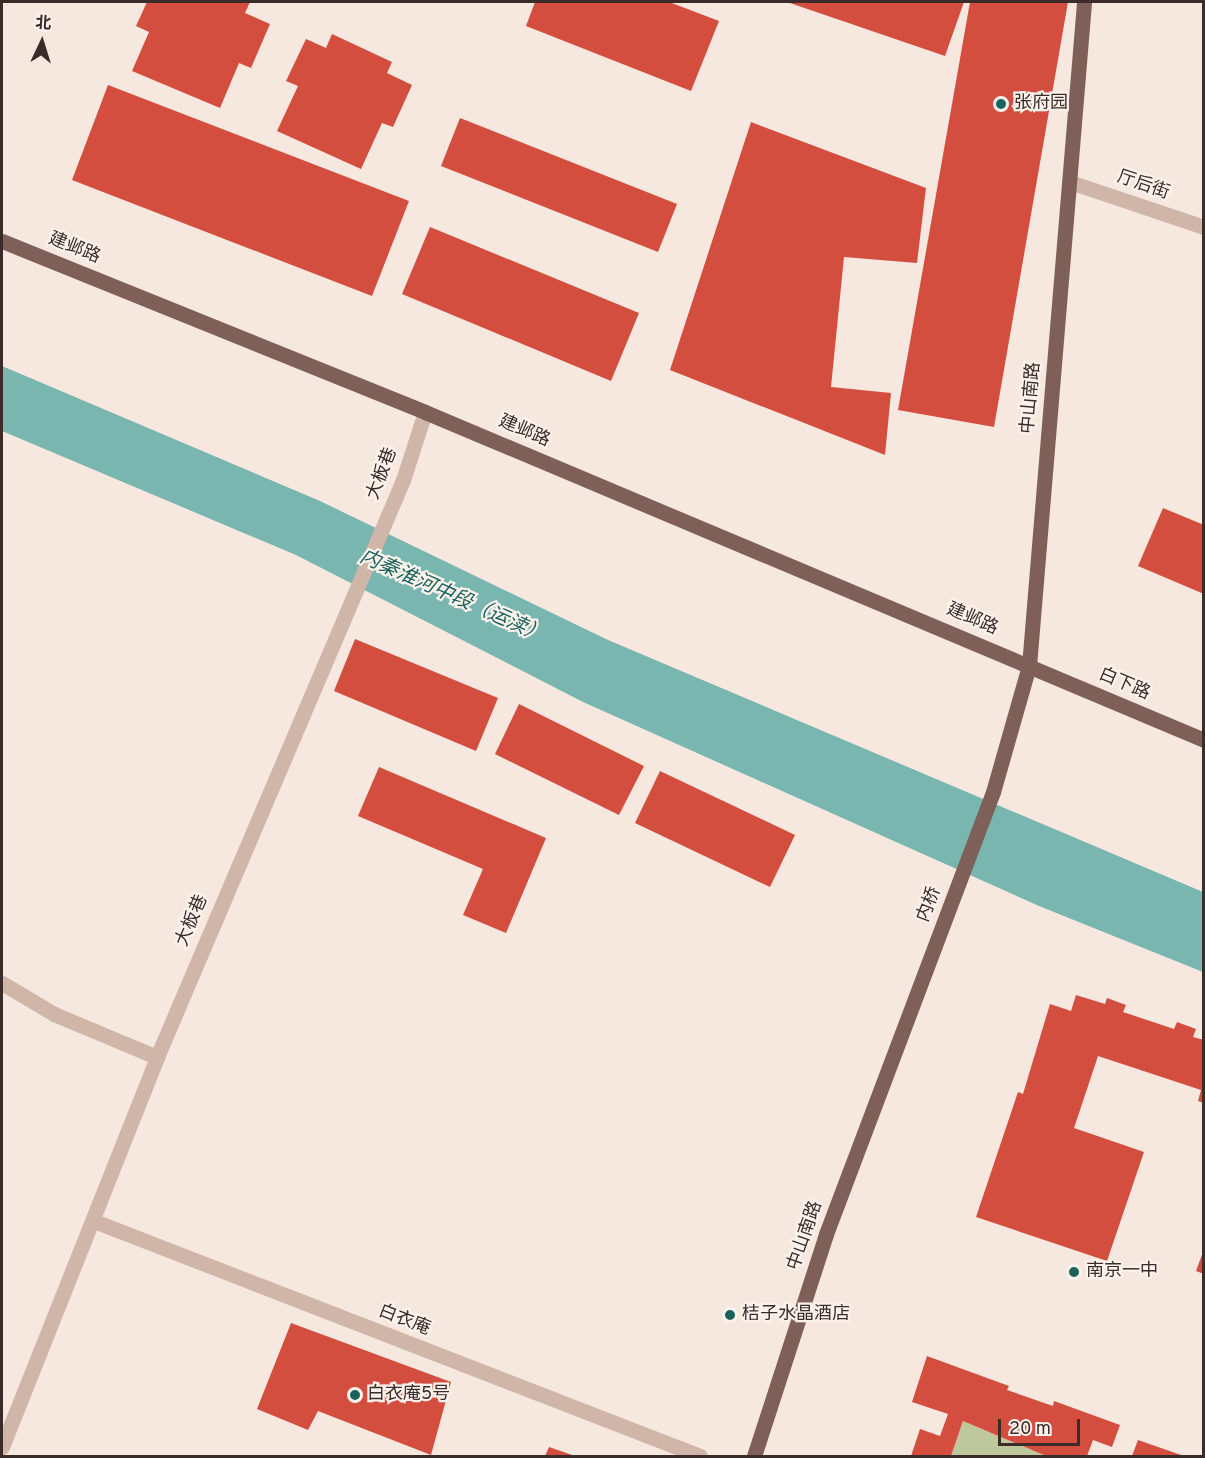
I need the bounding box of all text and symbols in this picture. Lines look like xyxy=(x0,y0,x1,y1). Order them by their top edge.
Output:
north arrow xyxy=(12,12,72,72)
text: 北 xyxy=(35,14,52,35)
place label: 张府园 xyxy=(1014,93,1068,115)
marker: 张府园 xyxy=(992,95,1010,113)
street label: 厅后街 xyxy=(1114,167,1172,205)
street label: 建邺路 xyxy=(45,229,103,269)
street label: 中山南路 xyxy=(1018,361,1046,435)
street label: 建邺路 xyxy=(495,412,553,452)
street label: 大板巷 xyxy=(363,445,403,503)
water label: 内秦淮河中段（运渎） xyxy=(356,545,548,649)
street label: 建邺路 xyxy=(943,600,1001,640)
street label: 白下路 xyxy=(1095,665,1153,705)
street label: 内桥 xyxy=(913,884,947,926)
street label: 大板巷 xyxy=(173,892,213,950)
street label: 中山南路 xyxy=(784,1198,828,1274)
place label: 南京一中 xyxy=(1086,1261,1158,1283)
marker: 南京一中 xyxy=(1067,1265,1081,1279)
street label: 白衣庵 xyxy=(375,1301,433,1341)
place label: 桔子水晶酒店 xyxy=(742,1304,850,1326)
marker: 桔子水晶酒店 xyxy=(723,1308,737,1322)
place label: 白衣庵5号 xyxy=(367,1384,450,1406)
marker: 白衣庵5号 xyxy=(348,1388,362,1402)
scale bar xyxy=(1001,1407,1084,1445)
text: 20 m xyxy=(1009,1418,1051,1441)

